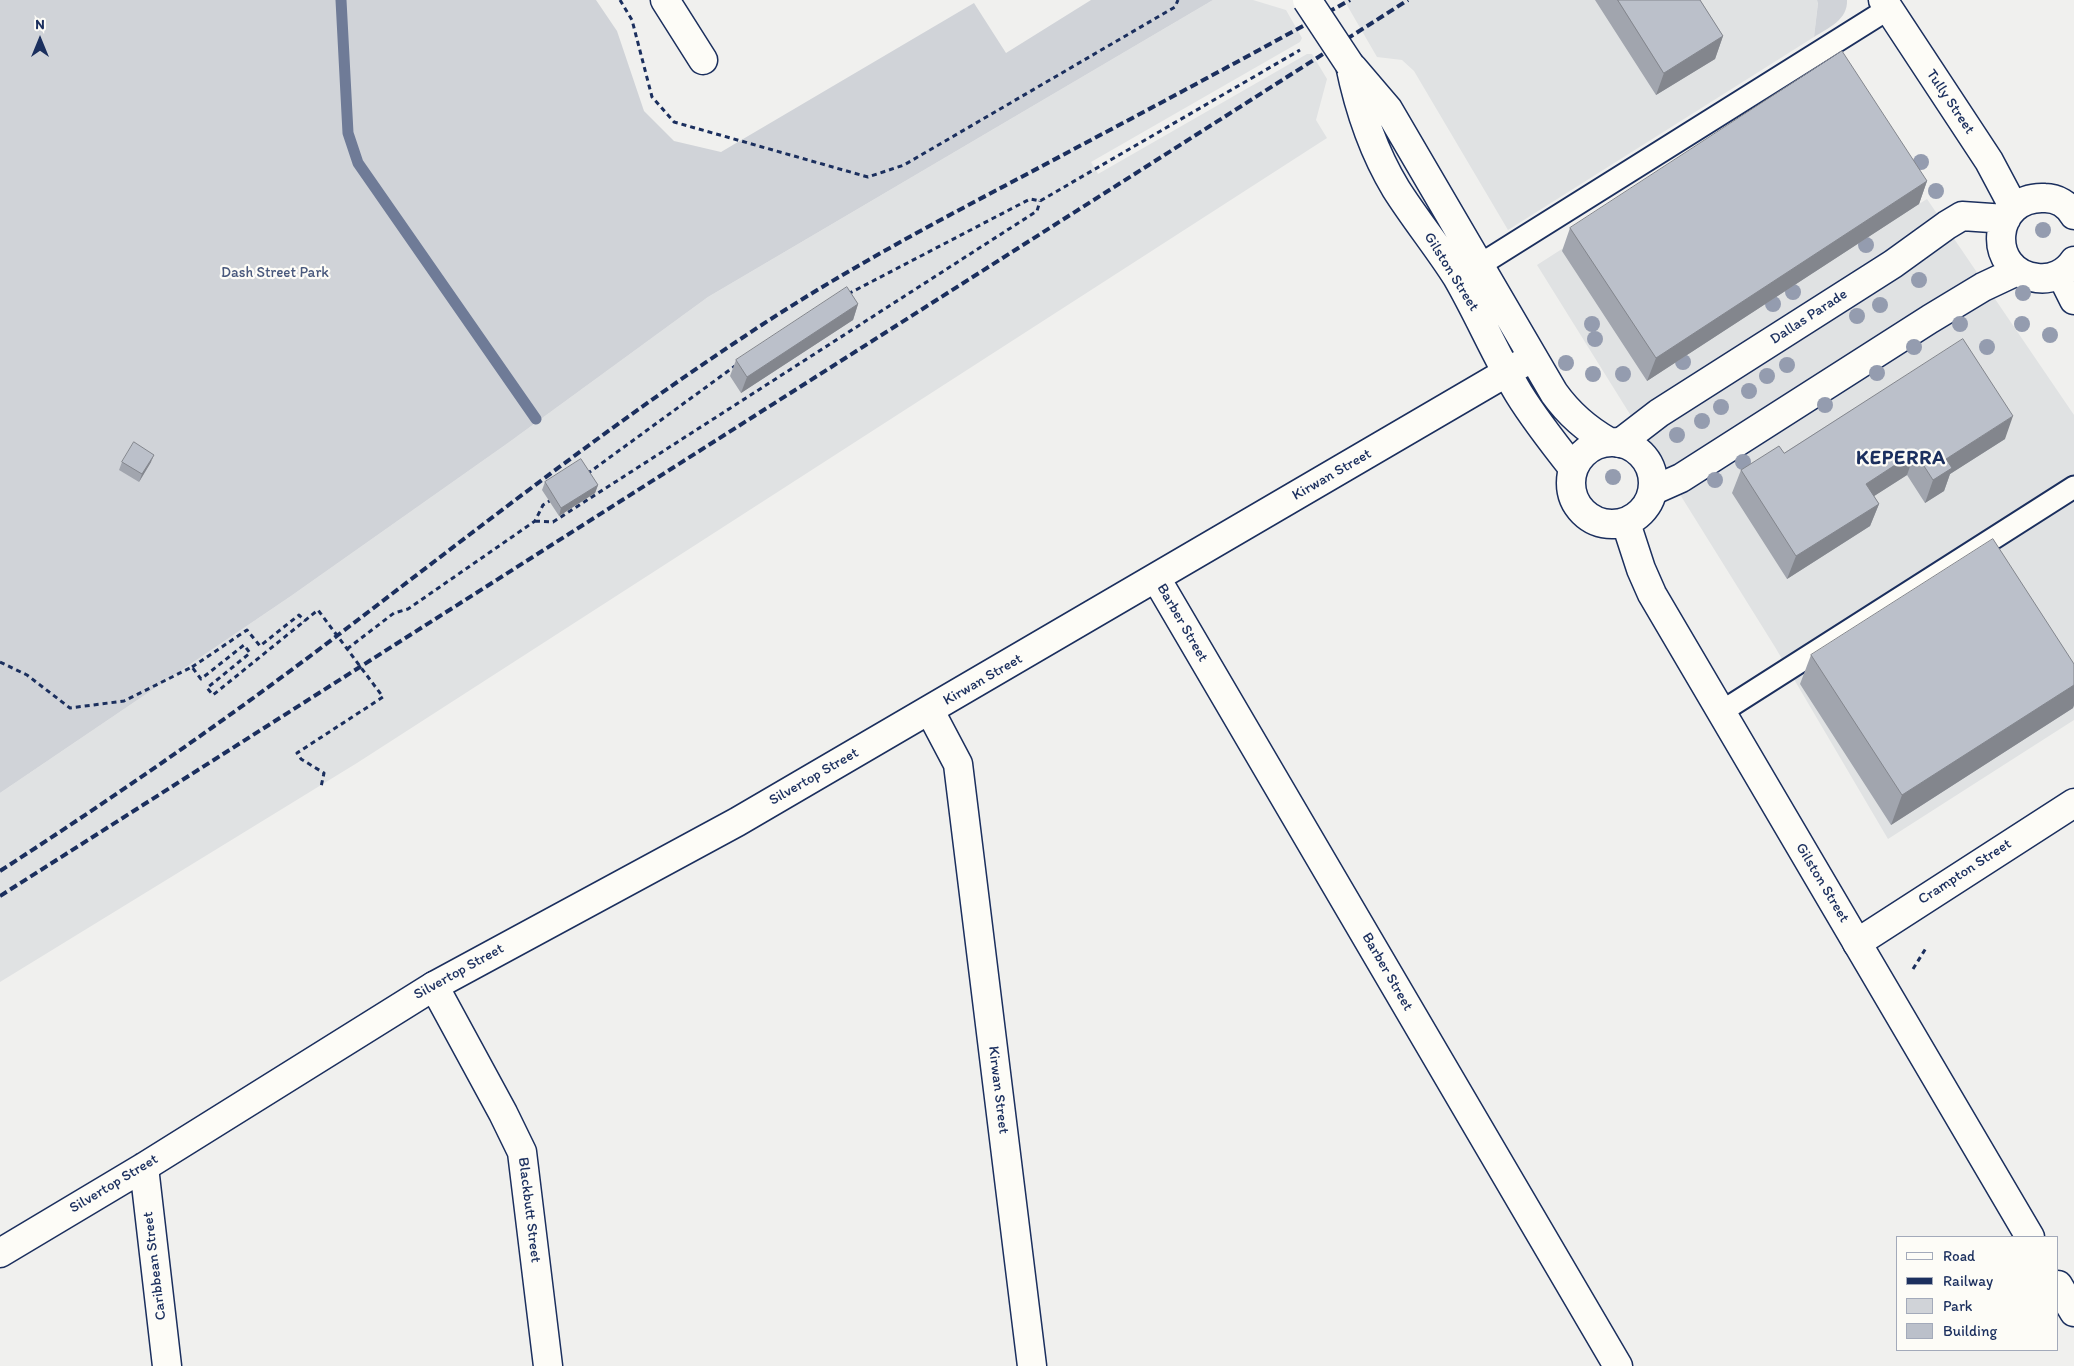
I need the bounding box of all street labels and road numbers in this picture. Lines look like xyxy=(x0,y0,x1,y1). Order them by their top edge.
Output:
street label: Tully Street xyxy=(1922,66,1978,138)
street label: Gilston Street xyxy=(1420,229,1482,315)
street label: Dallas Parade xyxy=(1767,285,1851,349)
street label: Kirwan Street xyxy=(1289,445,1375,505)
street label: Barber Street xyxy=(1152,581,1212,665)
street label: Kirwan Street xyxy=(940,650,1026,710)
street label: Silvertop Street xyxy=(766,744,862,810)
street label: Crampton Street xyxy=(1915,835,2015,909)
street label: Gilston Street xyxy=(1791,840,1853,926)
street label: Barber Street xyxy=(1357,930,1417,1014)
street label: Silvertop Street xyxy=(411,940,507,1004)
street label: Kirwan Street xyxy=(984,1045,1012,1135)
street label: Silvertop Street xyxy=(66,1150,162,1218)
street label: Blackbutt Street xyxy=(514,1156,544,1264)
street label: Caribbean Street xyxy=(139,1211,171,1321)

